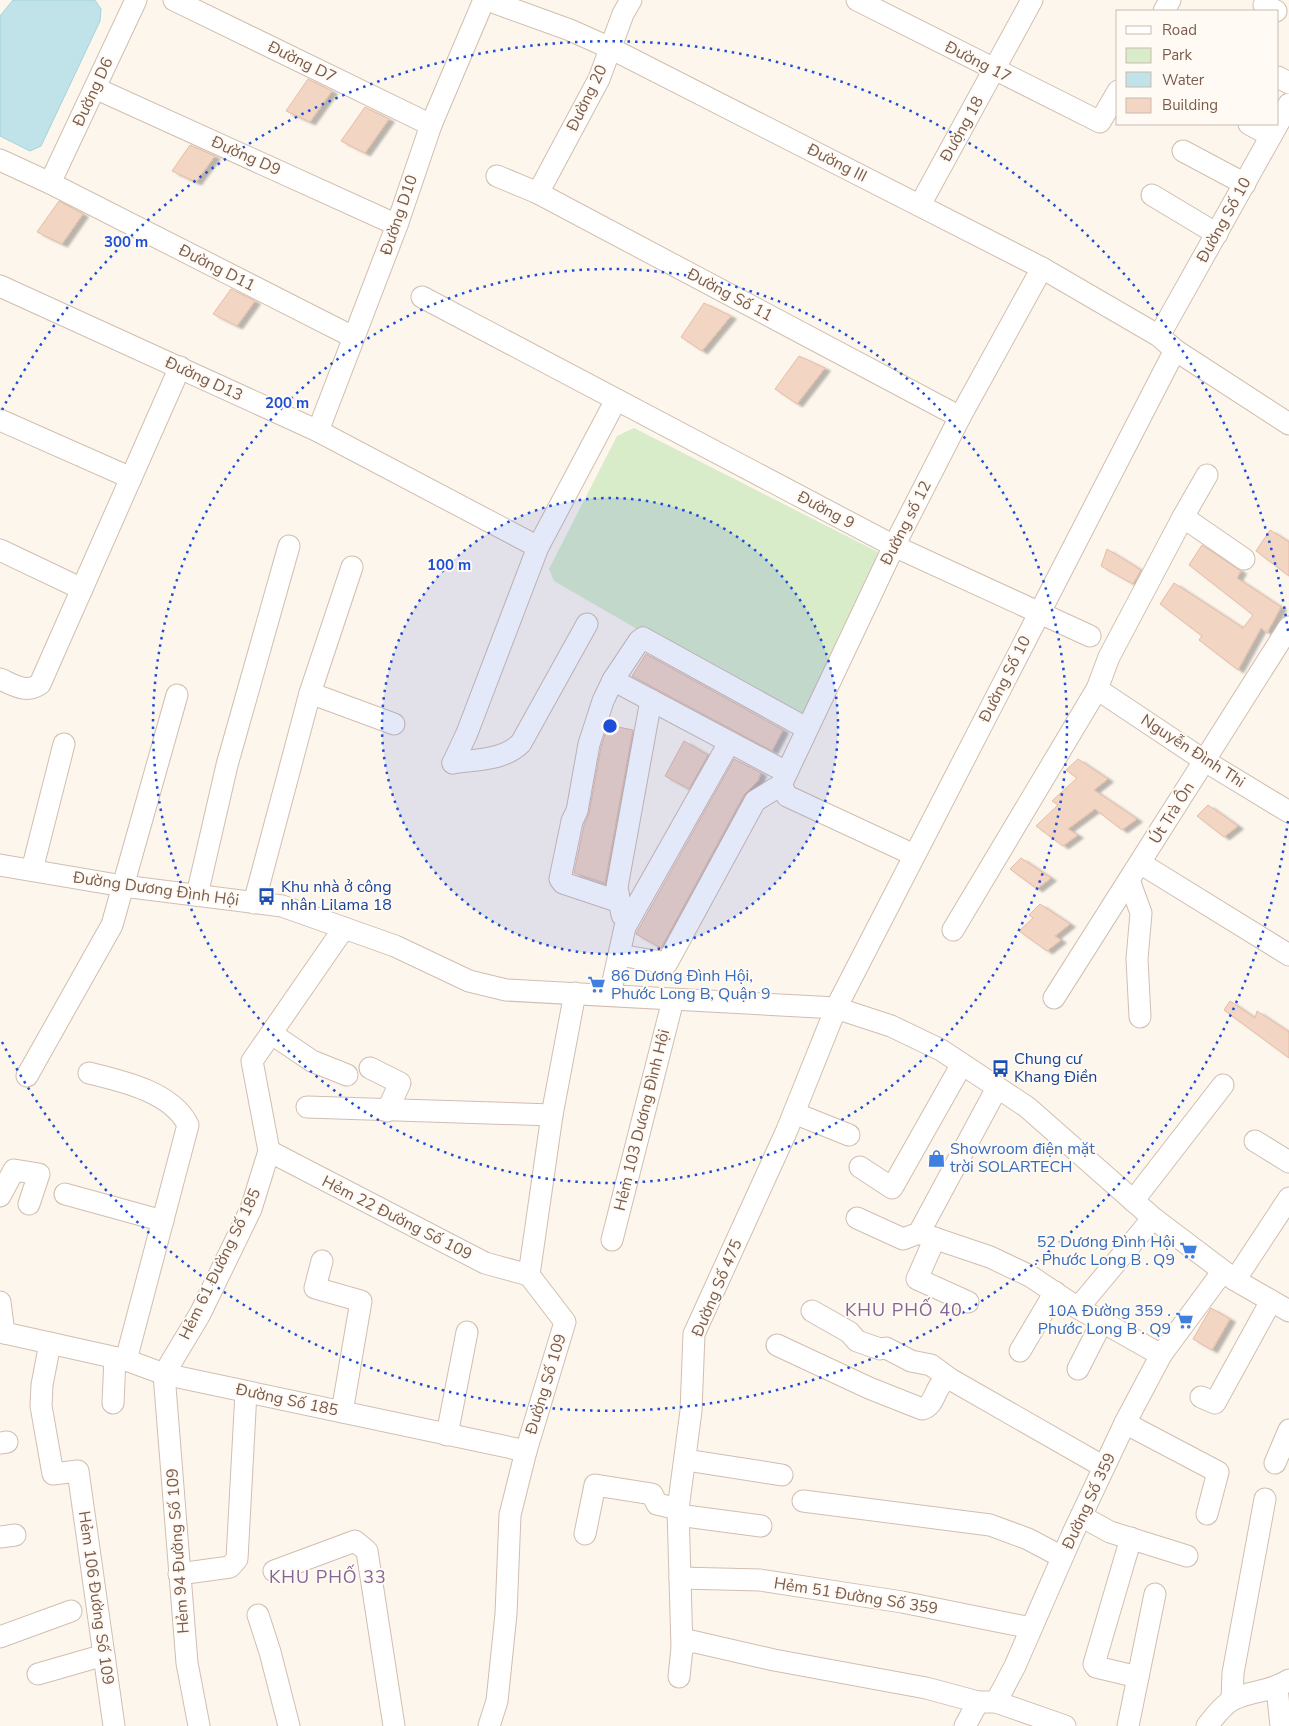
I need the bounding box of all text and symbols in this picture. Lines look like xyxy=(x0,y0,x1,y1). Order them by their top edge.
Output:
legend xyxy=(1116,10,1279,125)
text: Road xyxy=(1162,20,1197,40)
street label: Đường D7 xyxy=(263,35,340,88)
street label: Đường 17 xyxy=(940,36,1015,88)
text: Park xyxy=(1162,45,1192,65)
street label: Đường D6 xyxy=(67,54,119,131)
street label: Đường 20 xyxy=(561,61,613,136)
text: Water xyxy=(1162,70,1205,90)
street label: Đường 18 xyxy=(935,92,989,166)
text: Building xyxy=(1162,95,1218,115)
street label: Đường D9 xyxy=(207,131,284,181)
street label: Đường III xyxy=(802,138,871,187)
street label: Đường D10 xyxy=(375,172,423,259)
street label: Đường Số 10 xyxy=(1191,173,1256,267)
text: 300 m xyxy=(104,232,148,252)
street label: Đường D11 xyxy=(174,239,259,297)
street label: Đường Số 11 xyxy=(682,263,777,327)
street label: Đường D13 xyxy=(161,351,246,407)
text: 200 m xyxy=(265,393,309,413)
street label: Đường số 12 xyxy=(875,477,937,570)
street label: Đường 9 xyxy=(793,485,859,534)
text: 100 m xyxy=(427,555,471,575)
street label: Đường Số 10 xyxy=(973,632,1036,727)
street label: Nguyễn Đình Thi xyxy=(1137,709,1249,793)
centre of rings xyxy=(601,717,619,735)
street label: Út Trà Ôn xyxy=(1144,778,1200,848)
street label: Đường Dương Đình Hội xyxy=(71,866,240,912)
place label: Khu nhà ở công nhân Lilama 18 xyxy=(281,876,392,916)
bus stop icon: Khu nhà ở công nhân Lilama 18 xyxy=(257,886,277,906)
place label: 86 Dương Đình Hội, Phước Long B, Quận 9 xyxy=(611,965,771,1005)
supermarket icon: 86 Dương Đình Hội, Phước Long B, Quận 9 xyxy=(587,975,607,995)
street label: Hẻm 103 Dương Đình Hội xyxy=(609,1027,675,1213)
place label: Chung cư Khang Điền xyxy=(1014,1048,1097,1088)
bus stop icon: Chung cư Khang Điền xyxy=(990,1058,1010,1078)
place label: Showroom điện mặt trời SOLARTECH xyxy=(950,1138,1095,1178)
shop icon: Showroom điện mặt trời SOLARTECH xyxy=(926,1148,946,1168)
street label: Hẻm 22 Đường Số 109 xyxy=(318,1171,476,1265)
street label: Hẻm 61 Đường Số 185 xyxy=(174,1185,266,1343)
place label: 52 Dương Đình Hội . Phước Long B . Q9 xyxy=(1034,1231,1175,1271)
street label: Đường Số 475 xyxy=(686,1236,747,1341)
supermarket icon: 52 Dương Đình Hội . Phước Long B . Q9 xyxy=(1179,1241,1199,1261)
district label: KHU PHỐ 40 xyxy=(845,1297,963,1322)
place label: 10A Đường 359 . Phước Long B . Q9 xyxy=(1038,1300,1171,1340)
supermarket icon: 10A Đường 359 . Phước Long B . Q9 xyxy=(1175,1310,1195,1330)
street label: Đường Số 109 xyxy=(520,1331,572,1438)
street label: Đường Số 185 xyxy=(233,1378,340,1422)
street label: Đường Số 359 xyxy=(1057,1449,1121,1554)
street label: Hẻm 94 Đường Số 109 xyxy=(161,1468,195,1634)
street label: Hẻm 106 Đường Số 109 xyxy=(73,1510,119,1686)
district label: KHU PHỐ 33 xyxy=(269,1564,387,1589)
street label: Hẻm 51 Đường Số 359 xyxy=(772,1572,940,1620)

